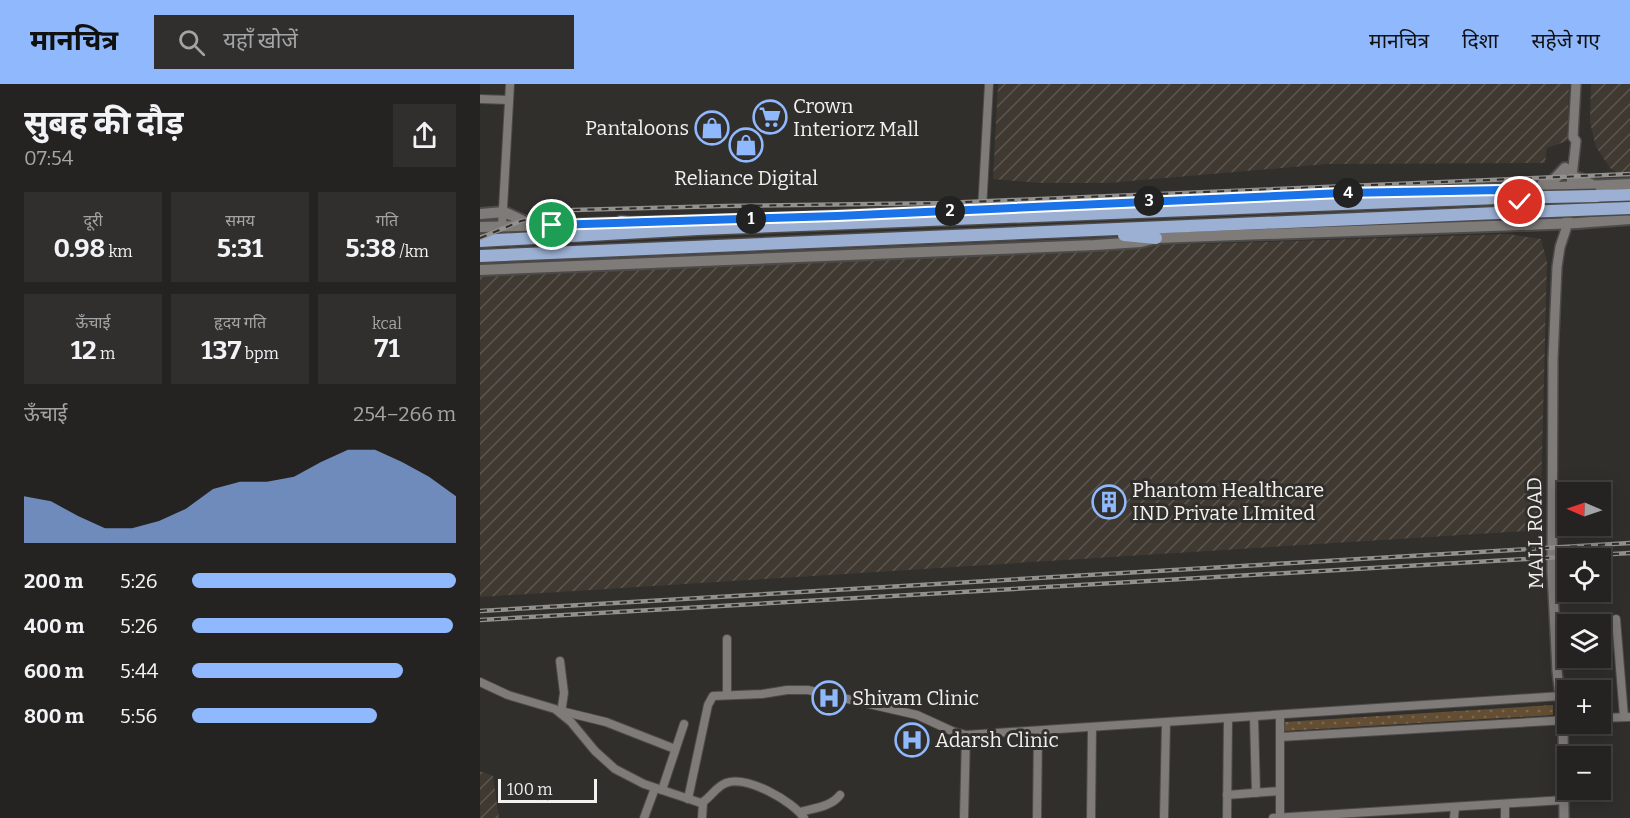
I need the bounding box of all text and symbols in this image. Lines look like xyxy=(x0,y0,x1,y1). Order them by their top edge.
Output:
search box xyxy=(154,15,574,69)
text: मानचित्र xyxy=(30,24,118,57)
icon: search xyxy=(175,26,208,59)
text: यहाँ खोजें xyxy=(223,27,298,54)
text: मानचित्र xyxy=(1369,28,1429,54)
text: दिशा xyxy=(1462,28,1498,54)
text: सहेजे गए xyxy=(1531,28,1600,54)
place label: Crown Interiorz Mall xyxy=(793,94,919,141)
supermarket icon: Crown Interiorz Mall xyxy=(752,99,788,135)
text: सुबह की दौड़ xyxy=(24,103,184,143)
button: share xyxy=(393,104,456,167)
shop icon: Pantaloons xyxy=(694,110,730,146)
place label: Pantaloons xyxy=(585,116,689,140)
shop icon: Reliance Digital xyxy=(728,127,764,163)
text: 07:54 xyxy=(24,146,73,170)
place label: Reliance Digital xyxy=(674,166,818,190)
pin xyxy=(1494,176,1545,227)
pin: 4 xyxy=(1333,178,1363,208)
text: 4 xyxy=(1343,183,1353,202)
icon: check xyxy=(1503,185,1536,218)
pin: 3 xyxy=(1134,186,1164,216)
text: 3 xyxy=(1144,191,1154,210)
pin: 2 xyxy=(935,196,965,226)
pin xyxy=(526,199,577,250)
text: 2 xyxy=(945,201,955,220)
pin: 1 xyxy=(736,204,766,234)
icon: arrive xyxy=(535,208,568,241)
text: 1 xyxy=(748,209,754,228)
text: दूरी xyxy=(83,211,103,230)
text: समय xyxy=(225,211,255,230)
text: गति xyxy=(376,211,398,230)
text: 0.98 xyxy=(53,233,105,264)
text: 5:31 xyxy=(217,233,263,264)
text: 5:38 xyxy=(345,233,396,264)
text: km xyxy=(105,242,133,261)
text: /km xyxy=(396,242,429,261)
text: ऊँचाई xyxy=(76,313,110,332)
text: हृदय गति xyxy=(214,313,266,332)
text: kcal xyxy=(372,314,402,333)
text: 71 xyxy=(374,333,400,364)
text: 12 xyxy=(71,335,97,366)
text: 137 xyxy=(201,335,241,366)
text: m xyxy=(97,344,115,363)
text: bpm xyxy=(241,344,279,363)
text: ऊँचाई xyxy=(24,402,67,426)
text: 254–266 m xyxy=(353,402,456,426)
street label: MALL ROAD xyxy=(1522,477,1548,589)
place label: Phantom Healthcare IND Private LImited xyxy=(1132,478,1324,525)
north arrow xyxy=(1557,482,1611,536)
map controls xyxy=(1557,482,1611,800)
building icon: Phantom Healthcare IND Private LImited xyxy=(1091,484,1127,520)
button: locate xyxy=(1557,548,1611,602)
text: 200 m xyxy=(24,569,83,593)
text: 5:26 xyxy=(120,569,158,593)
text: 400 m xyxy=(24,614,84,638)
text: 5:26 xyxy=(120,614,158,638)
button: layers xyxy=(1557,614,1611,668)
text: 600 m xyxy=(24,659,84,683)
text: 5:44 xyxy=(120,659,158,683)
hospital icon: Shivam Clinic xyxy=(811,680,847,716)
button: + xyxy=(1557,680,1611,734)
place label: Shivam Clinic xyxy=(852,686,979,710)
text: 800 m xyxy=(24,704,84,728)
text: 5:56 xyxy=(120,704,157,728)
hospital icon: Adarsh Clinic xyxy=(894,722,930,758)
place label: Adarsh Clinic xyxy=(935,728,1059,752)
button: − xyxy=(1557,746,1611,800)
scale bar xyxy=(498,776,597,804)
text: 100 m xyxy=(507,780,552,799)

